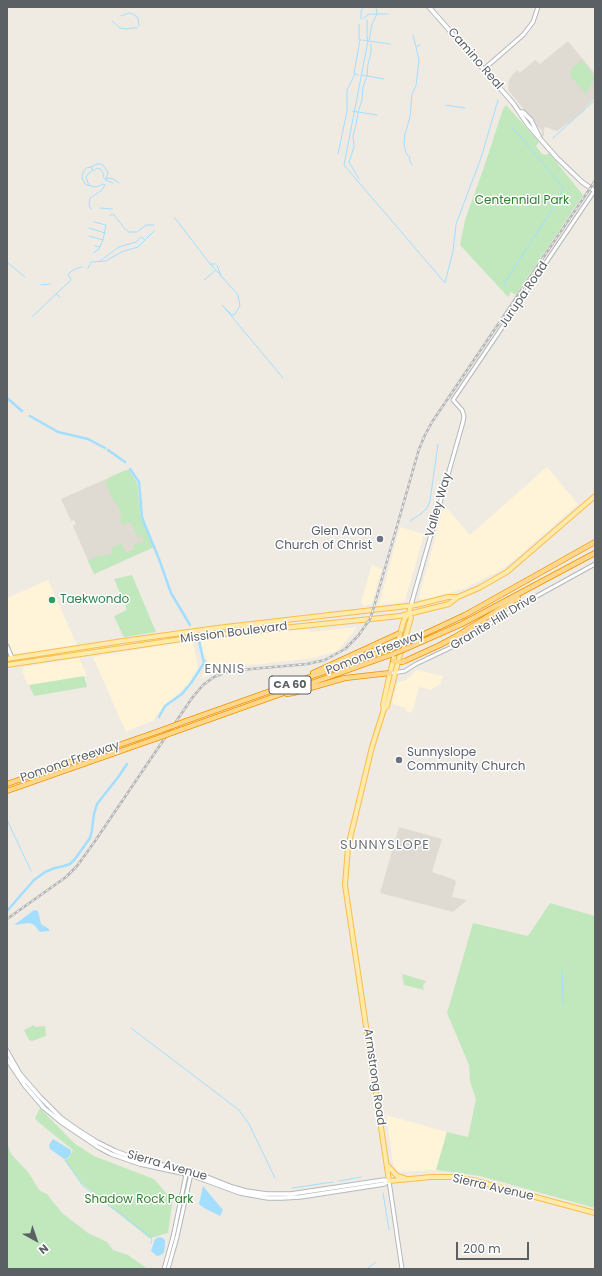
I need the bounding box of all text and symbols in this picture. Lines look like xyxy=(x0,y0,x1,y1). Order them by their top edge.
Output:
street label: Camino Real xyxy=(444,25,506,93)
park label: Centennial Park xyxy=(475,194,569,208)
street label: Jurupa Road xyxy=(497,259,551,331)
street label: Valley Way xyxy=(423,471,455,539)
place label: Glen Avon Church of Christ xyxy=(275,525,372,553)
marker: Glen Avon Church of Christ xyxy=(375,534,385,544)
street label: Granite Hill Drive xyxy=(448,591,540,653)
place label: Taekwondo xyxy=(60,593,129,607)
marker: Taekwondo xyxy=(47,595,57,605)
street label: Mission Boulevard xyxy=(180,619,288,647)
street label: Pomona Freeway xyxy=(324,628,426,678)
district label: ENNIS xyxy=(205,662,245,678)
road number: CA 60 xyxy=(269,676,311,694)
street label: Pomona Freeway xyxy=(19,738,121,786)
place label: Sunnyslope Community Church xyxy=(407,746,525,774)
marker: Sunnyslope Community Church xyxy=(394,755,404,765)
district label: SUNNYSLOPE xyxy=(340,838,430,854)
street label: Armstrong Road xyxy=(360,1028,388,1126)
street label: Sierra Avenue xyxy=(125,1148,209,1184)
street label: Sierra Avenue xyxy=(451,1172,535,1204)
park label: Shadow Rock Park xyxy=(84,1193,194,1207)
north arrow xyxy=(16,1220,56,1260)
scale bar xyxy=(458,1234,531,1260)
text: N xyxy=(35,1240,52,1258)
text: 200 m xyxy=(463,1240,501,1257)

